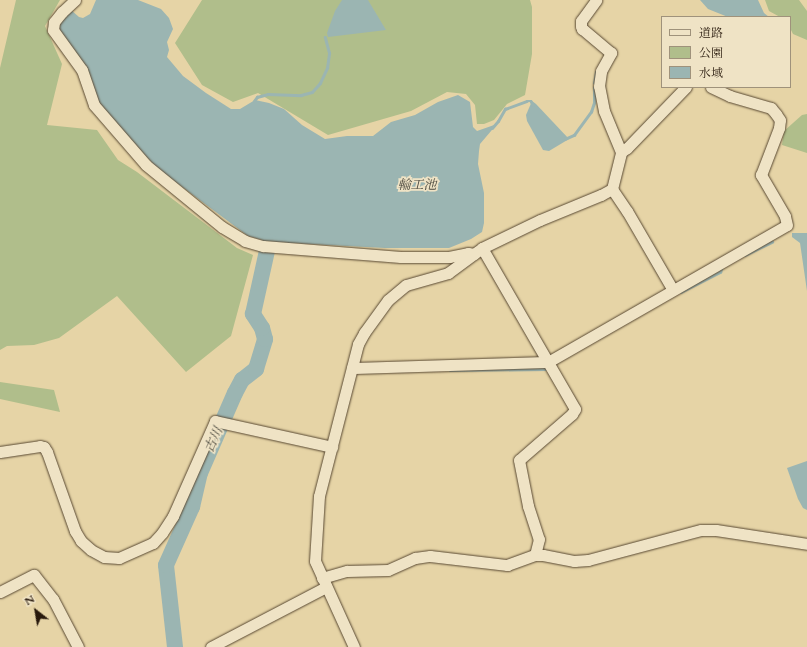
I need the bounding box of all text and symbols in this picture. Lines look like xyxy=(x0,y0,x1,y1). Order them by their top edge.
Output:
legend xyxy=(661,16,791,88)
text: 道路 xyxy=(699,25,723,41)
text: 公園 xyxy=(699,45,723,61)
text: 水域 xyxy=(699,65,723,81)
water label: 輪工池 xyxy=(398,177,436,193)
water label: 古川 xyxy=(202,425,226,455)
north arrow xyxy=(16,591,56,631)
text: N xyxy=(22,591,38,609)

